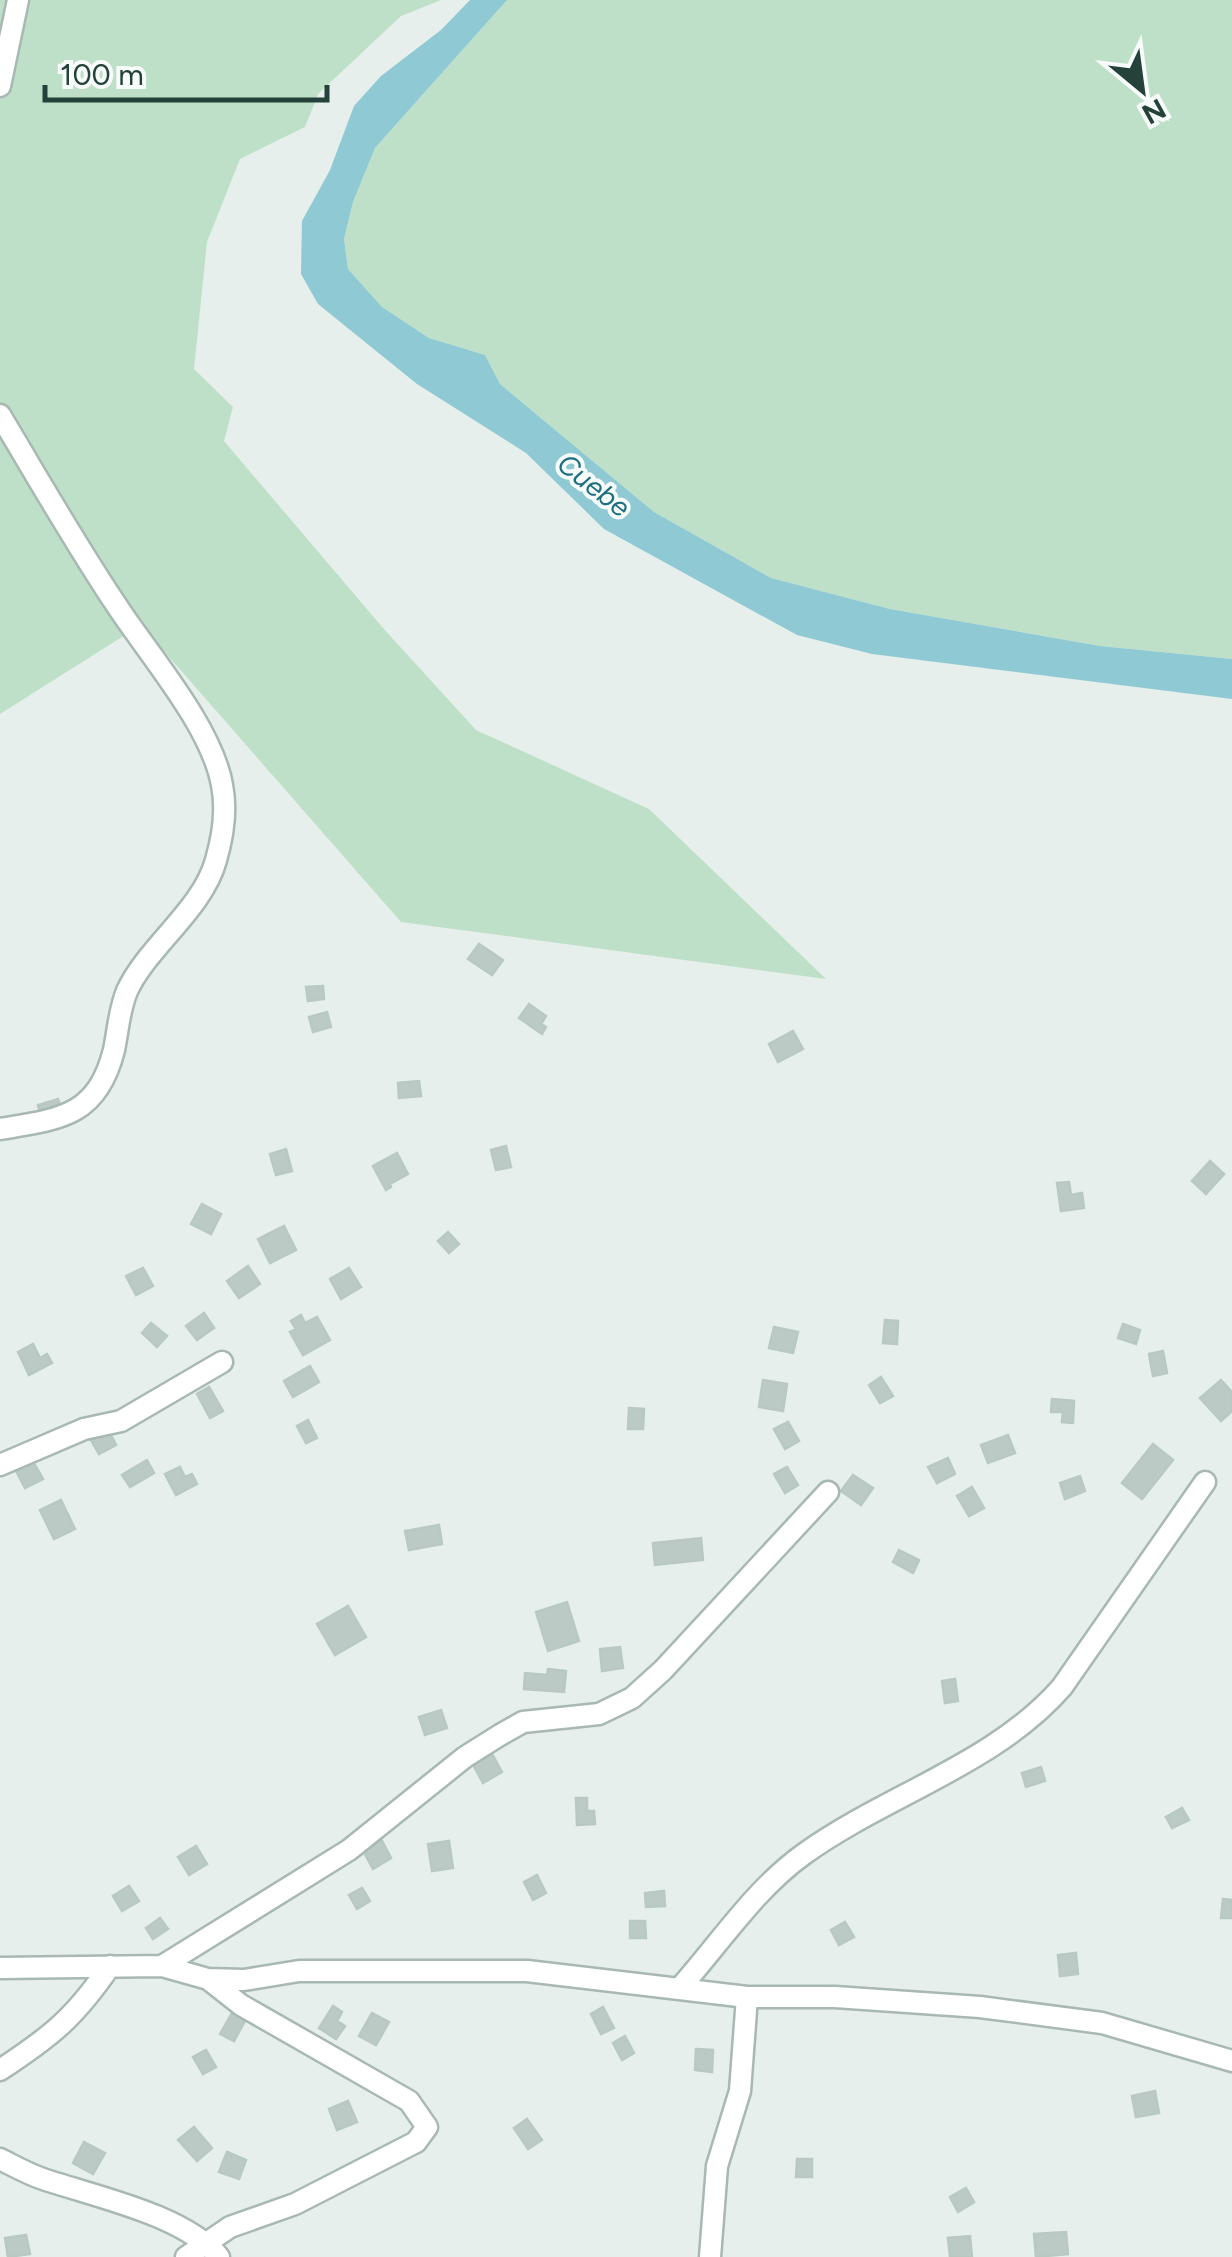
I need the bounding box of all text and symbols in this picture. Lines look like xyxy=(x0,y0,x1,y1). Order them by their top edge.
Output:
scale bar xyxy=(45,40,328,102)
north arrow xyxy=(1092,40,1192,140)
text: 100 m xyxy=(60,56,144,93)
text: N xyxy=(1136,92,1172,132)
water label: Cuebe xyxy=(551,446,637,524)

